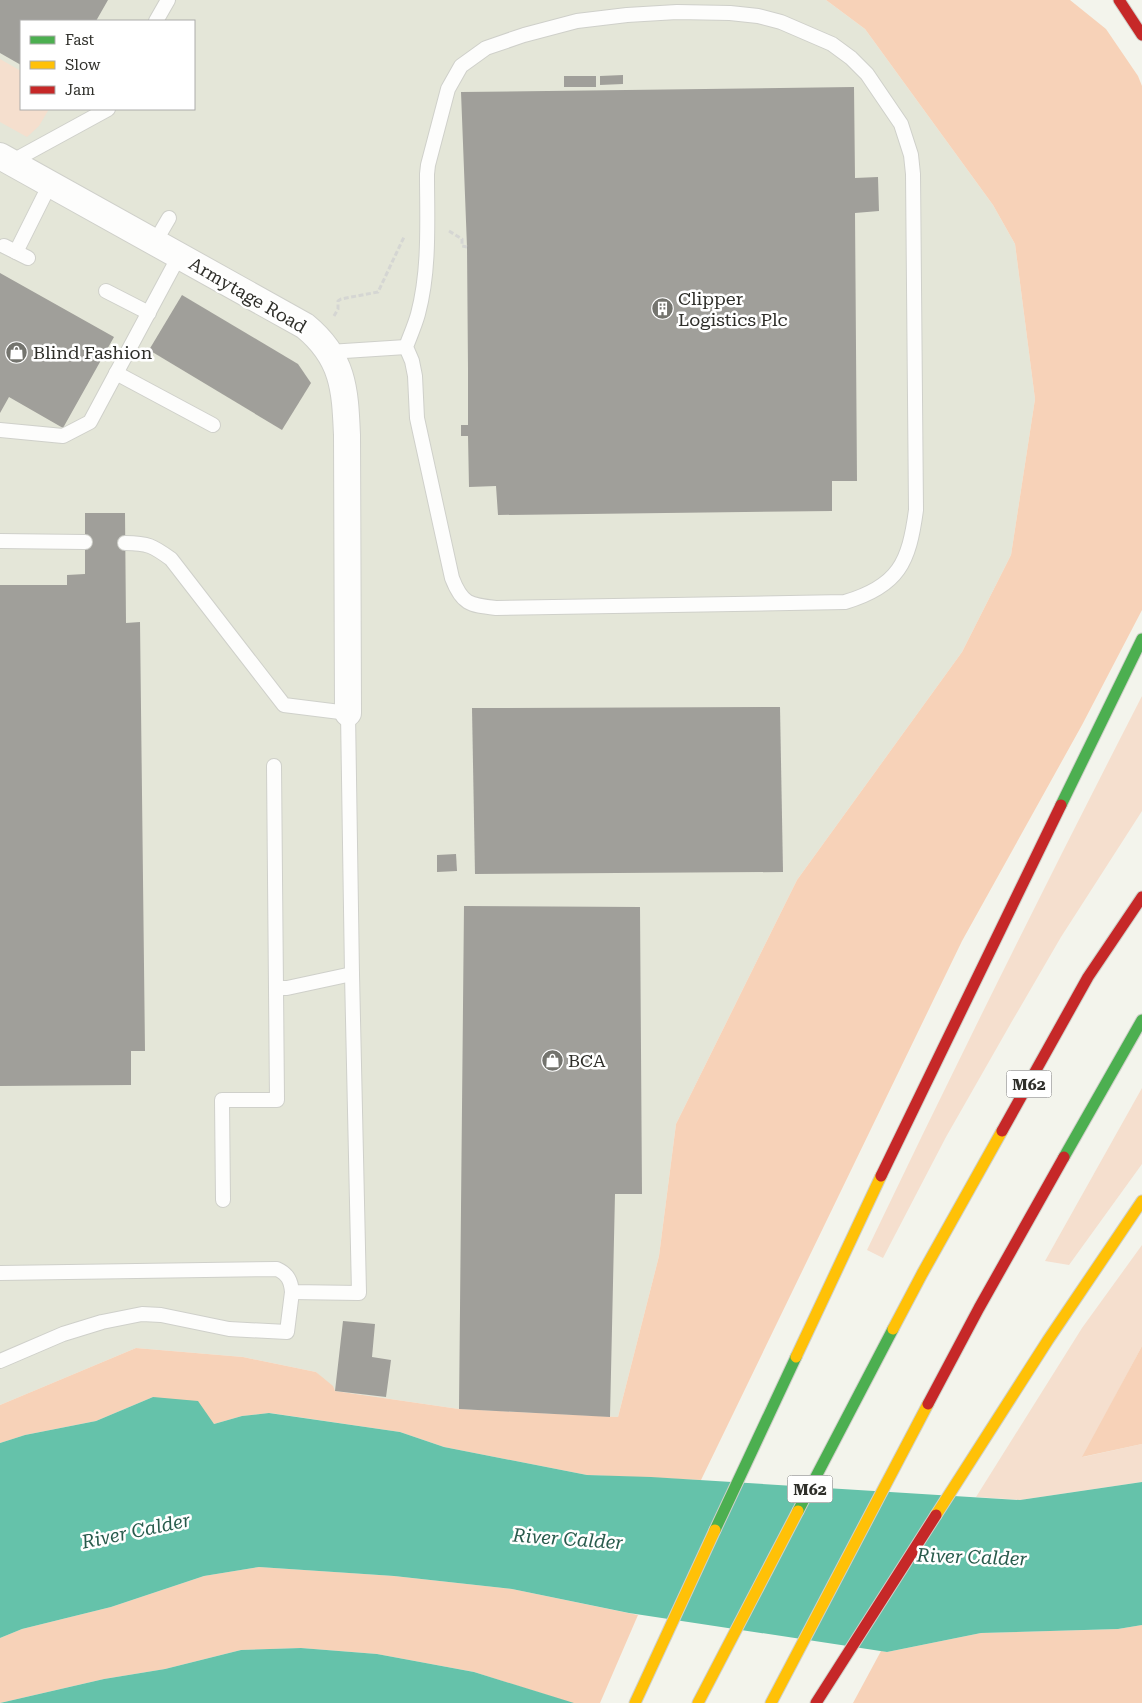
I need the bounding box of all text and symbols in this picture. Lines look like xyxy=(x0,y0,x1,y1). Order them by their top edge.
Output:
legend xyxy=(20,20,195,110)
text: Fast xyxy=(65,31,95,49)
text: Slow xyxy=(65,56,101,74)
text: Jam xyxy=(65,81,95,99)
street label: Armytage Road xyxy=(185,253,311,337)
place label: Clipper Logistics Plc xyxy=(678,288,788,330)
building icon: Clipper Logistics Plc xyxy=(650,296,674,320)
shop icon: Blind Fashion xyxy=(5,340,29,364)
place label: Blind Fashion xyxy=(33,342,153,363)
shop icon: BCA xyxy=(540,1048,564,1072)
place label: BCA xyxy=(568,1050,606,1071)
road number: M62 xyxy=(1006,1070,1052,1098)
road number: M62 xyxy=(788,1476,832,1502)
water label: River Calder xyxy=(78,1508,193,1554)
water label: River Calder xyxy=(511,1524,624,1554)
water label: River Calder xyxy=(915,1544,1028,1570)

